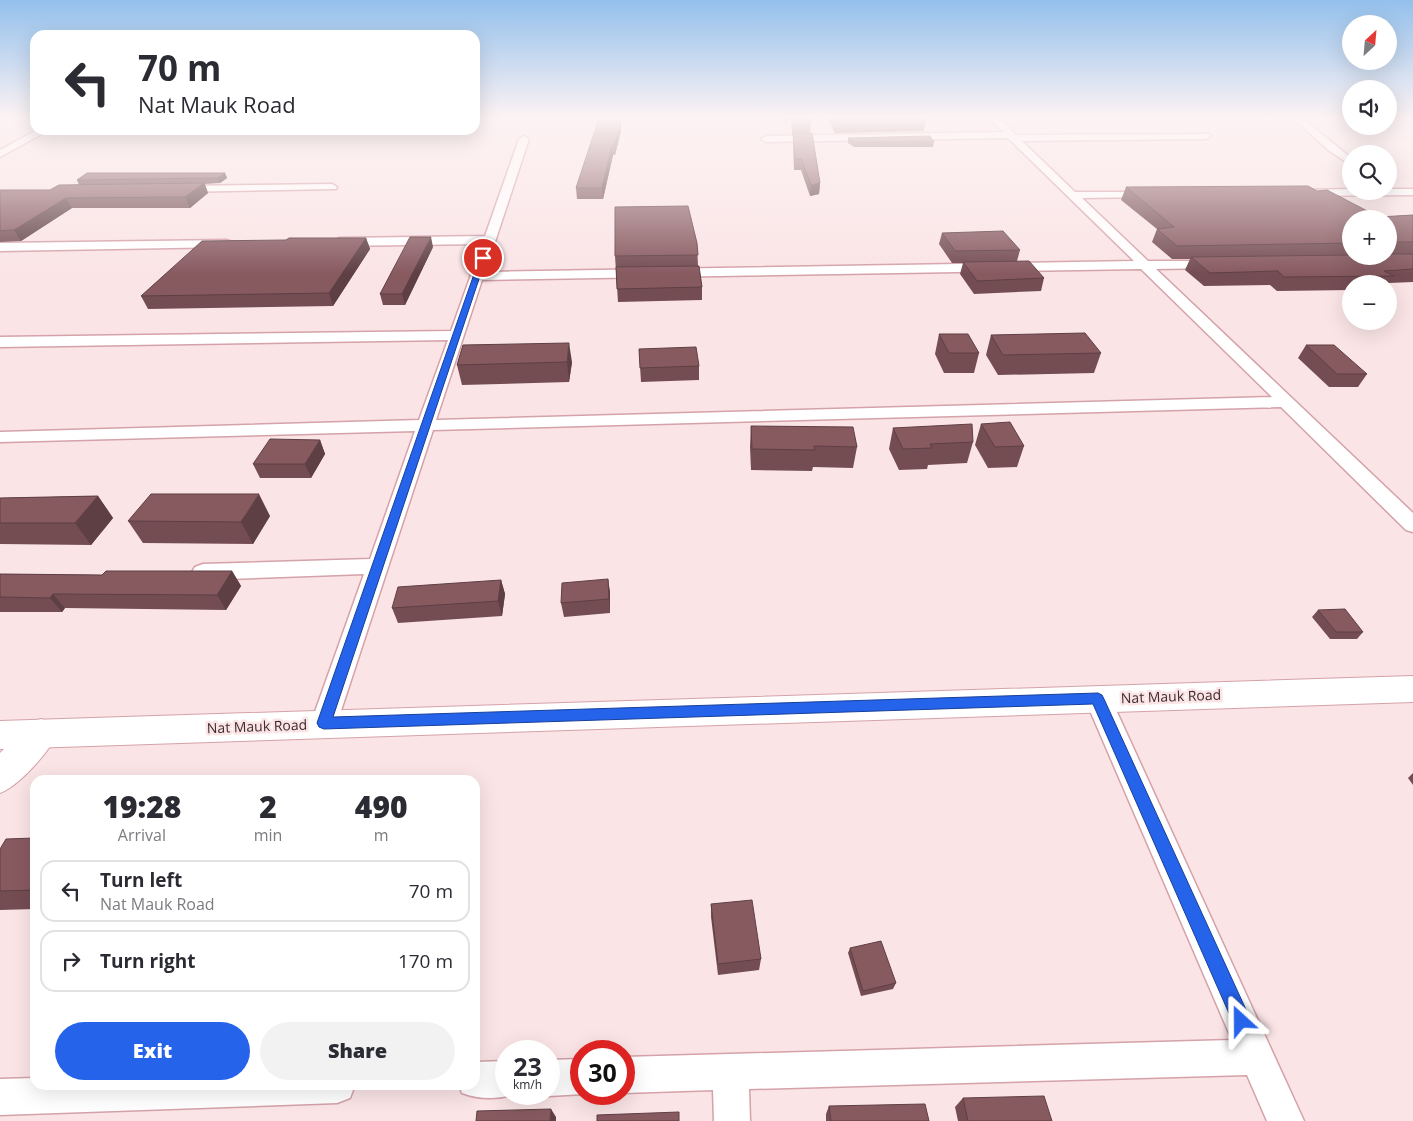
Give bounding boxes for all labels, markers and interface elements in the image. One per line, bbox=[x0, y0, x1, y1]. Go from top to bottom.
north arrow bbox=[1342, 15, 1398, 70]
map controls bbox=[1342, 15, 1397, 330]
text: 70 m bbox=[138, 44, 221, 91]
icon: left bbox=[55, 50, 120, 115]
button: sound bbox=[1342, 80, 1397, 135]
text: Nat Mauk Road bbox=[138, 89, 296, 119]
button: search bbox=[1342, 145, 1397, 200]
button: + bbox=[1342, 210, 1397, 265]
pin bbox=[462, 237, 504, 279]
icon: arrive bbox=[469, 244, 497, 272]
button: − bbox=[1342, 275, 1397, 330]
street label: Nat Mauk Road bbox=[1121, 685, 1221, 707]
street label: Nat Mauk Road bbox=[207, 715, 307, 737]
text: 19:28 bbox=[102, 786, 181, 827]
text: 2 bbox=[259, 786, 277, 827]
text: 490 bbox=[355, 786, 408, 827]
text: Arrival bbox=[118, 824, 166, 846]
text: min bbox=[254, 824, 282, 846]
text: m bbox=[374, 824, 389, 846]
text: Turn left bbox=[100, 867, 182, 893]
icon: left bbox=[57, 877, 85, 905]
text: 70 m bbox=[409, 878, 453, 904]
text: Nat Mauk Road bbox=[100, 893, 215, 915]
icon: right bbox=[57, 947, 85, 975]
text: Turn right bbox=[100, 948, 195, 974]
text: 170 m bbox=[398, 948, 453, 974]
position arrow bbox=[1214, 994, 1266, 1046]
button: Exit bbox=[55, 1022, 250, 1080]
button: Share bbox=[260, 1022, 455, 1080]
speed limit sign: 30 bbox=[570, 1040, 635, 1105]
text: 23 bbox=[513, 1049, 542, 1083]
text: km/h bbox=[513, 1076, 542, 1093]

